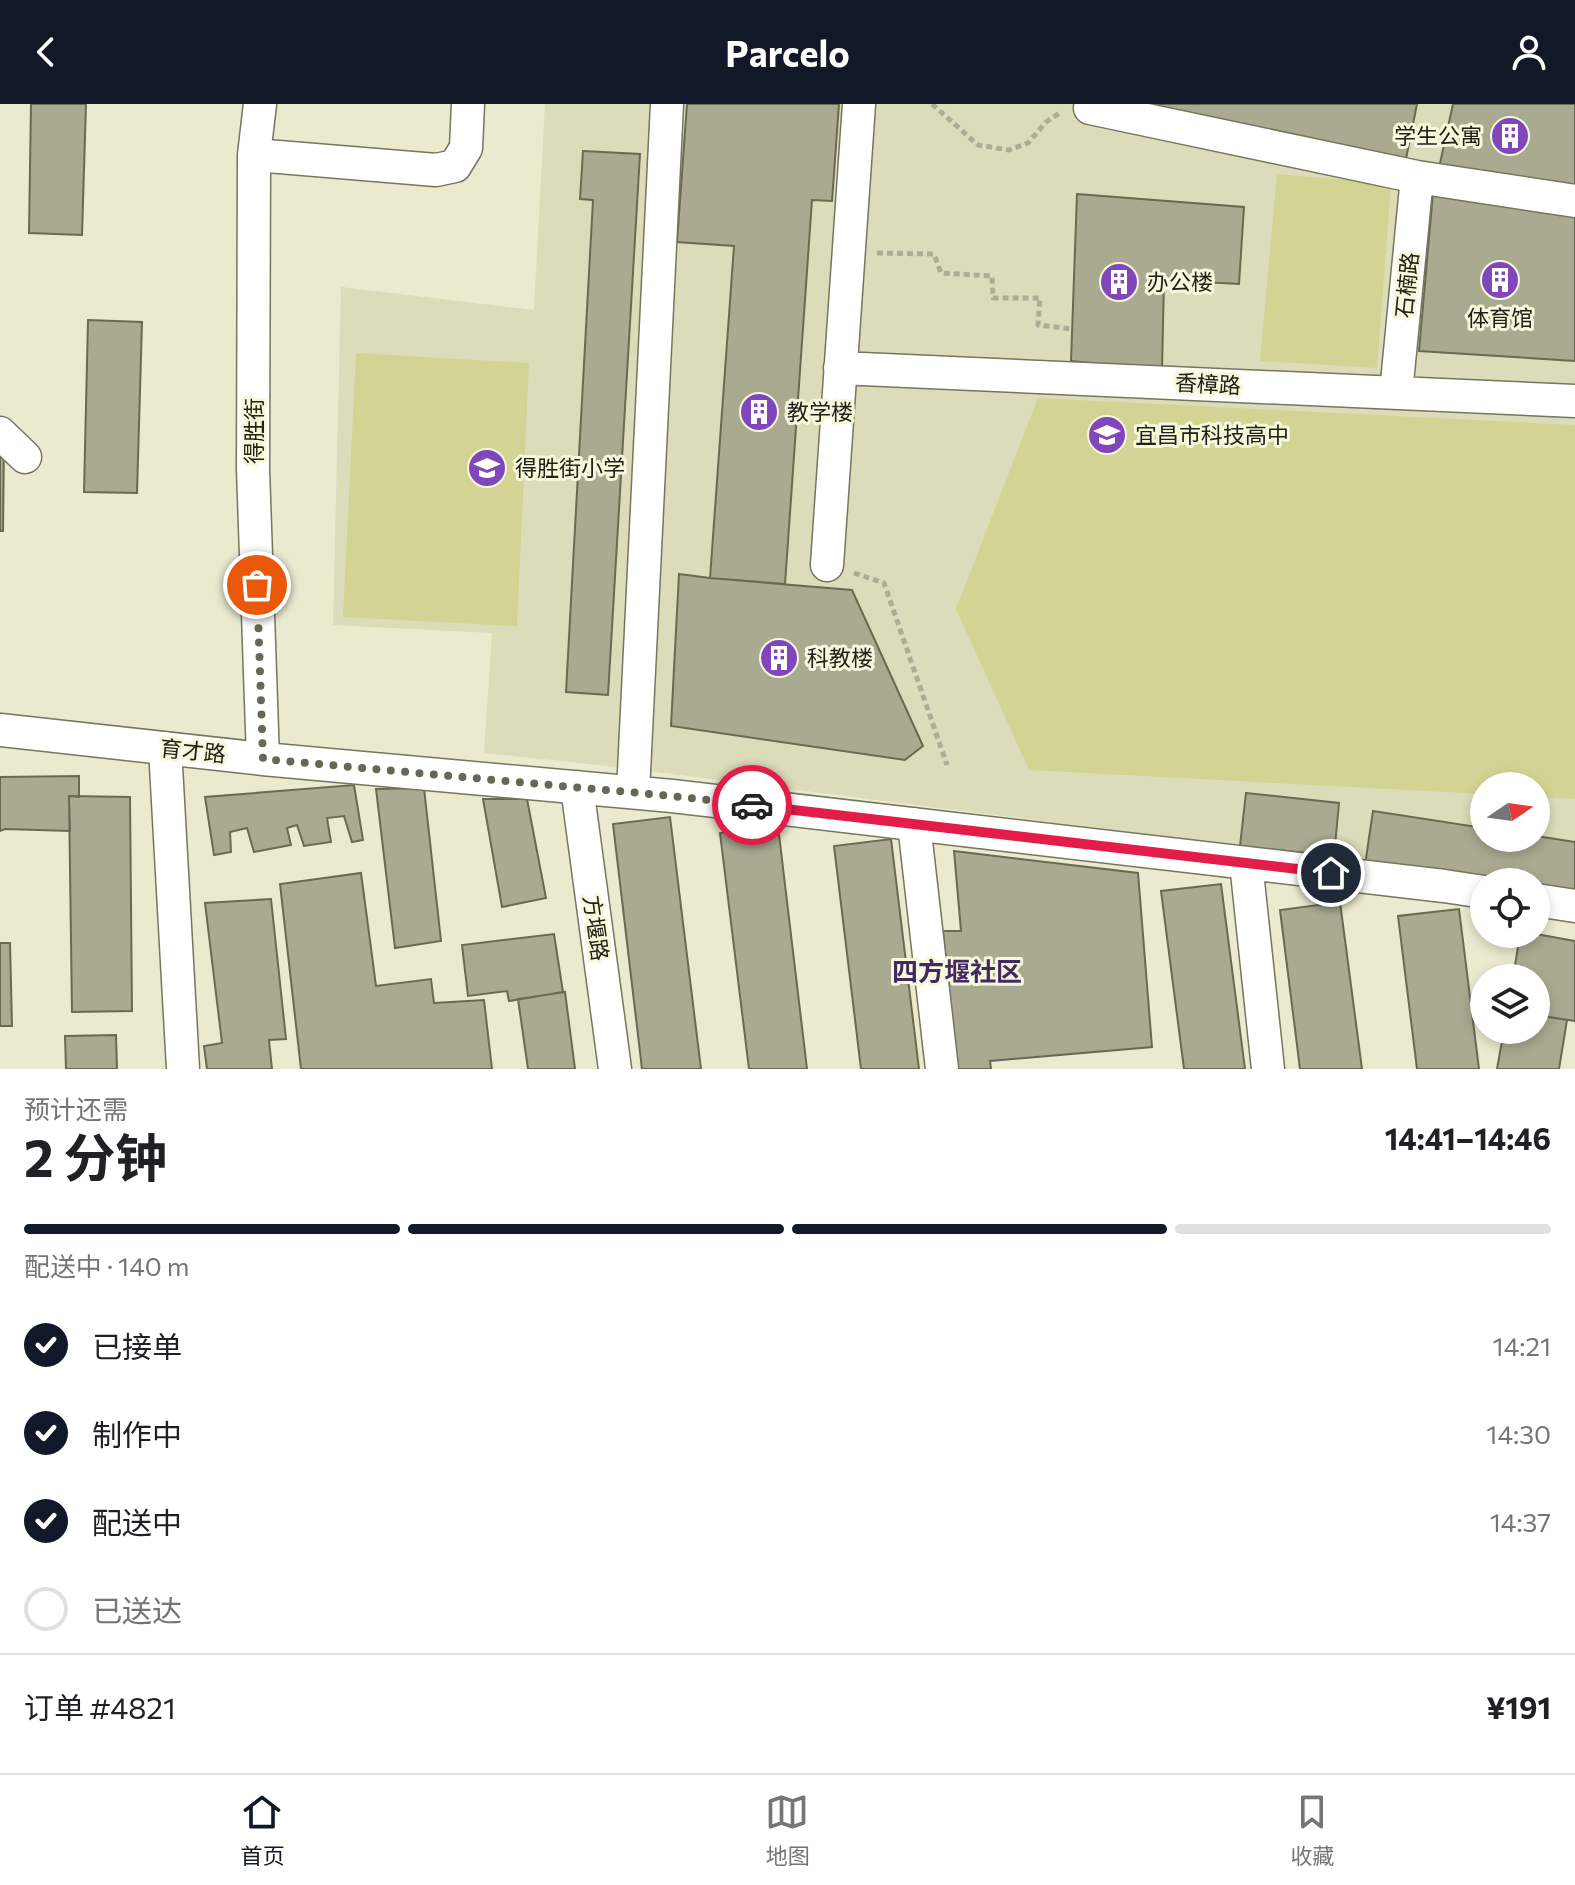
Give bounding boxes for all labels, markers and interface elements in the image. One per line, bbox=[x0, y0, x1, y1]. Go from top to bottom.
icon: back bbox=[24, 30, 68, 74]
text: Parcelo bbox=[725, 30, 850, 74]
icon: person bbox=[1507, 30, 1551, 74]
building icon: 学生公寓 bbox=[1489, 115, 1531, 157]
place label: 学生公寓 bbox=[1394, 122, 1482, 149]
street label: 石楠路 bbox=[1390, 251, 1423, 319]
building icon: 体育馆 bbox=[1479, 259, 1521, 301]
building icon: 办公楼 bbox=[1098, 261, 1140, 303]
place label: 办公楼 bbox=[1147, 268, 1213, 295]
place label: 体育馆 bbox=[1467, 304, 1533, 331]
street label: 香樟路 bbox=[1174, 368, 1242, 399]
building icon: 教学楼 bbox=[738, 391, 780, 433]
street label: 得胜街 bbox=[240, 398, 267, 464]
place label: 教学楼 bbox=[787, 398, 853, 425]
school or university icon: 宜昌市科技高中 bbox=[1086, 414, 1128, 456]
place label: 宜昌市科技高中 bbox=[1135, 421, 1289, 448]
school or university icon: 得胜街小学 bbox=[466, 447, 508, 489]
place label: 得胜街小学 bbox=[515, 454, 625, 481]
pin bbox=[223, 551, 291, 619]
icon: bag bbox=[235, 563, 279, 607]
building icon: 科教楼 bbox=[758, 637, 800, 679]
place label: 科教楼 bbox=[807, 644, 873, 671]
street label: 育才路 bbox=[159, 734, 227, 767]
courier bbox=[712, 765, 792, 845]
north arrow bbox=[1470, 772, 1550, 852]
map controls bbox=[1470, 772, 1550, 1044]
icon: car bbox=[730, 783, 774, 827]
pin bbox=[1297, 839, 1365, 907]
icon: home bbox=[1309, 851, 1353, 895]
button: locate bbox=[1470, 868, 1550, 948]
street label: 方堰路 bbox=[579, 893, 614, 962]
district label: 四方堰社区 bbox=[892, 955, 1022, 986]
button: layers bbox=[1470, 964, 1550, 1044]
text: 预计还需 bbox=[24, 1093, 128, 1124]
text: 14:41–14:46 bbox=[1385, 1119, 1551, 1156]
text: 2 分钟 bbox=[24, 1124, 168, 1188]
text: 配送中 · 140 m bbox=[24, 1250, 189, 1281]
icon: check bbox=[24, 1323, 68, 1367]
text: 已接单 bbox=[92, 1327, 182, 1364]
text: 14:21 bbox=[1493, 1330, 1551, 1361]
icon: check bbox=[24, 1411, 68, 1455]
text: 制作中 bbox=[92, 1415, 182, 1452]
text: 14:30 bbox=[1486, 1418, 1551, 1449]
icon: check bbox=[24, 1499, 68, 1543]
text: 配送中 bbox=[92, 1503, 182, 1540]
text: 14:37 bbox=[1490, 1506, 1551, 1537]
text: 已送达 bbox=[92, 1591, 182, 1628]
text: 订单 #4821 bbox=[24, 1688, 176, 1725]
text: ¥191 bbox=[1486, 1688, 1551, 1725]
tab: 首页 bbox=[240, 1790, 285, 1870]
tab: 地图 bbox=[765, 1790, 810, 1870]
tab: 收藏 bbox=[1290, 1790, 1335, 1870]

